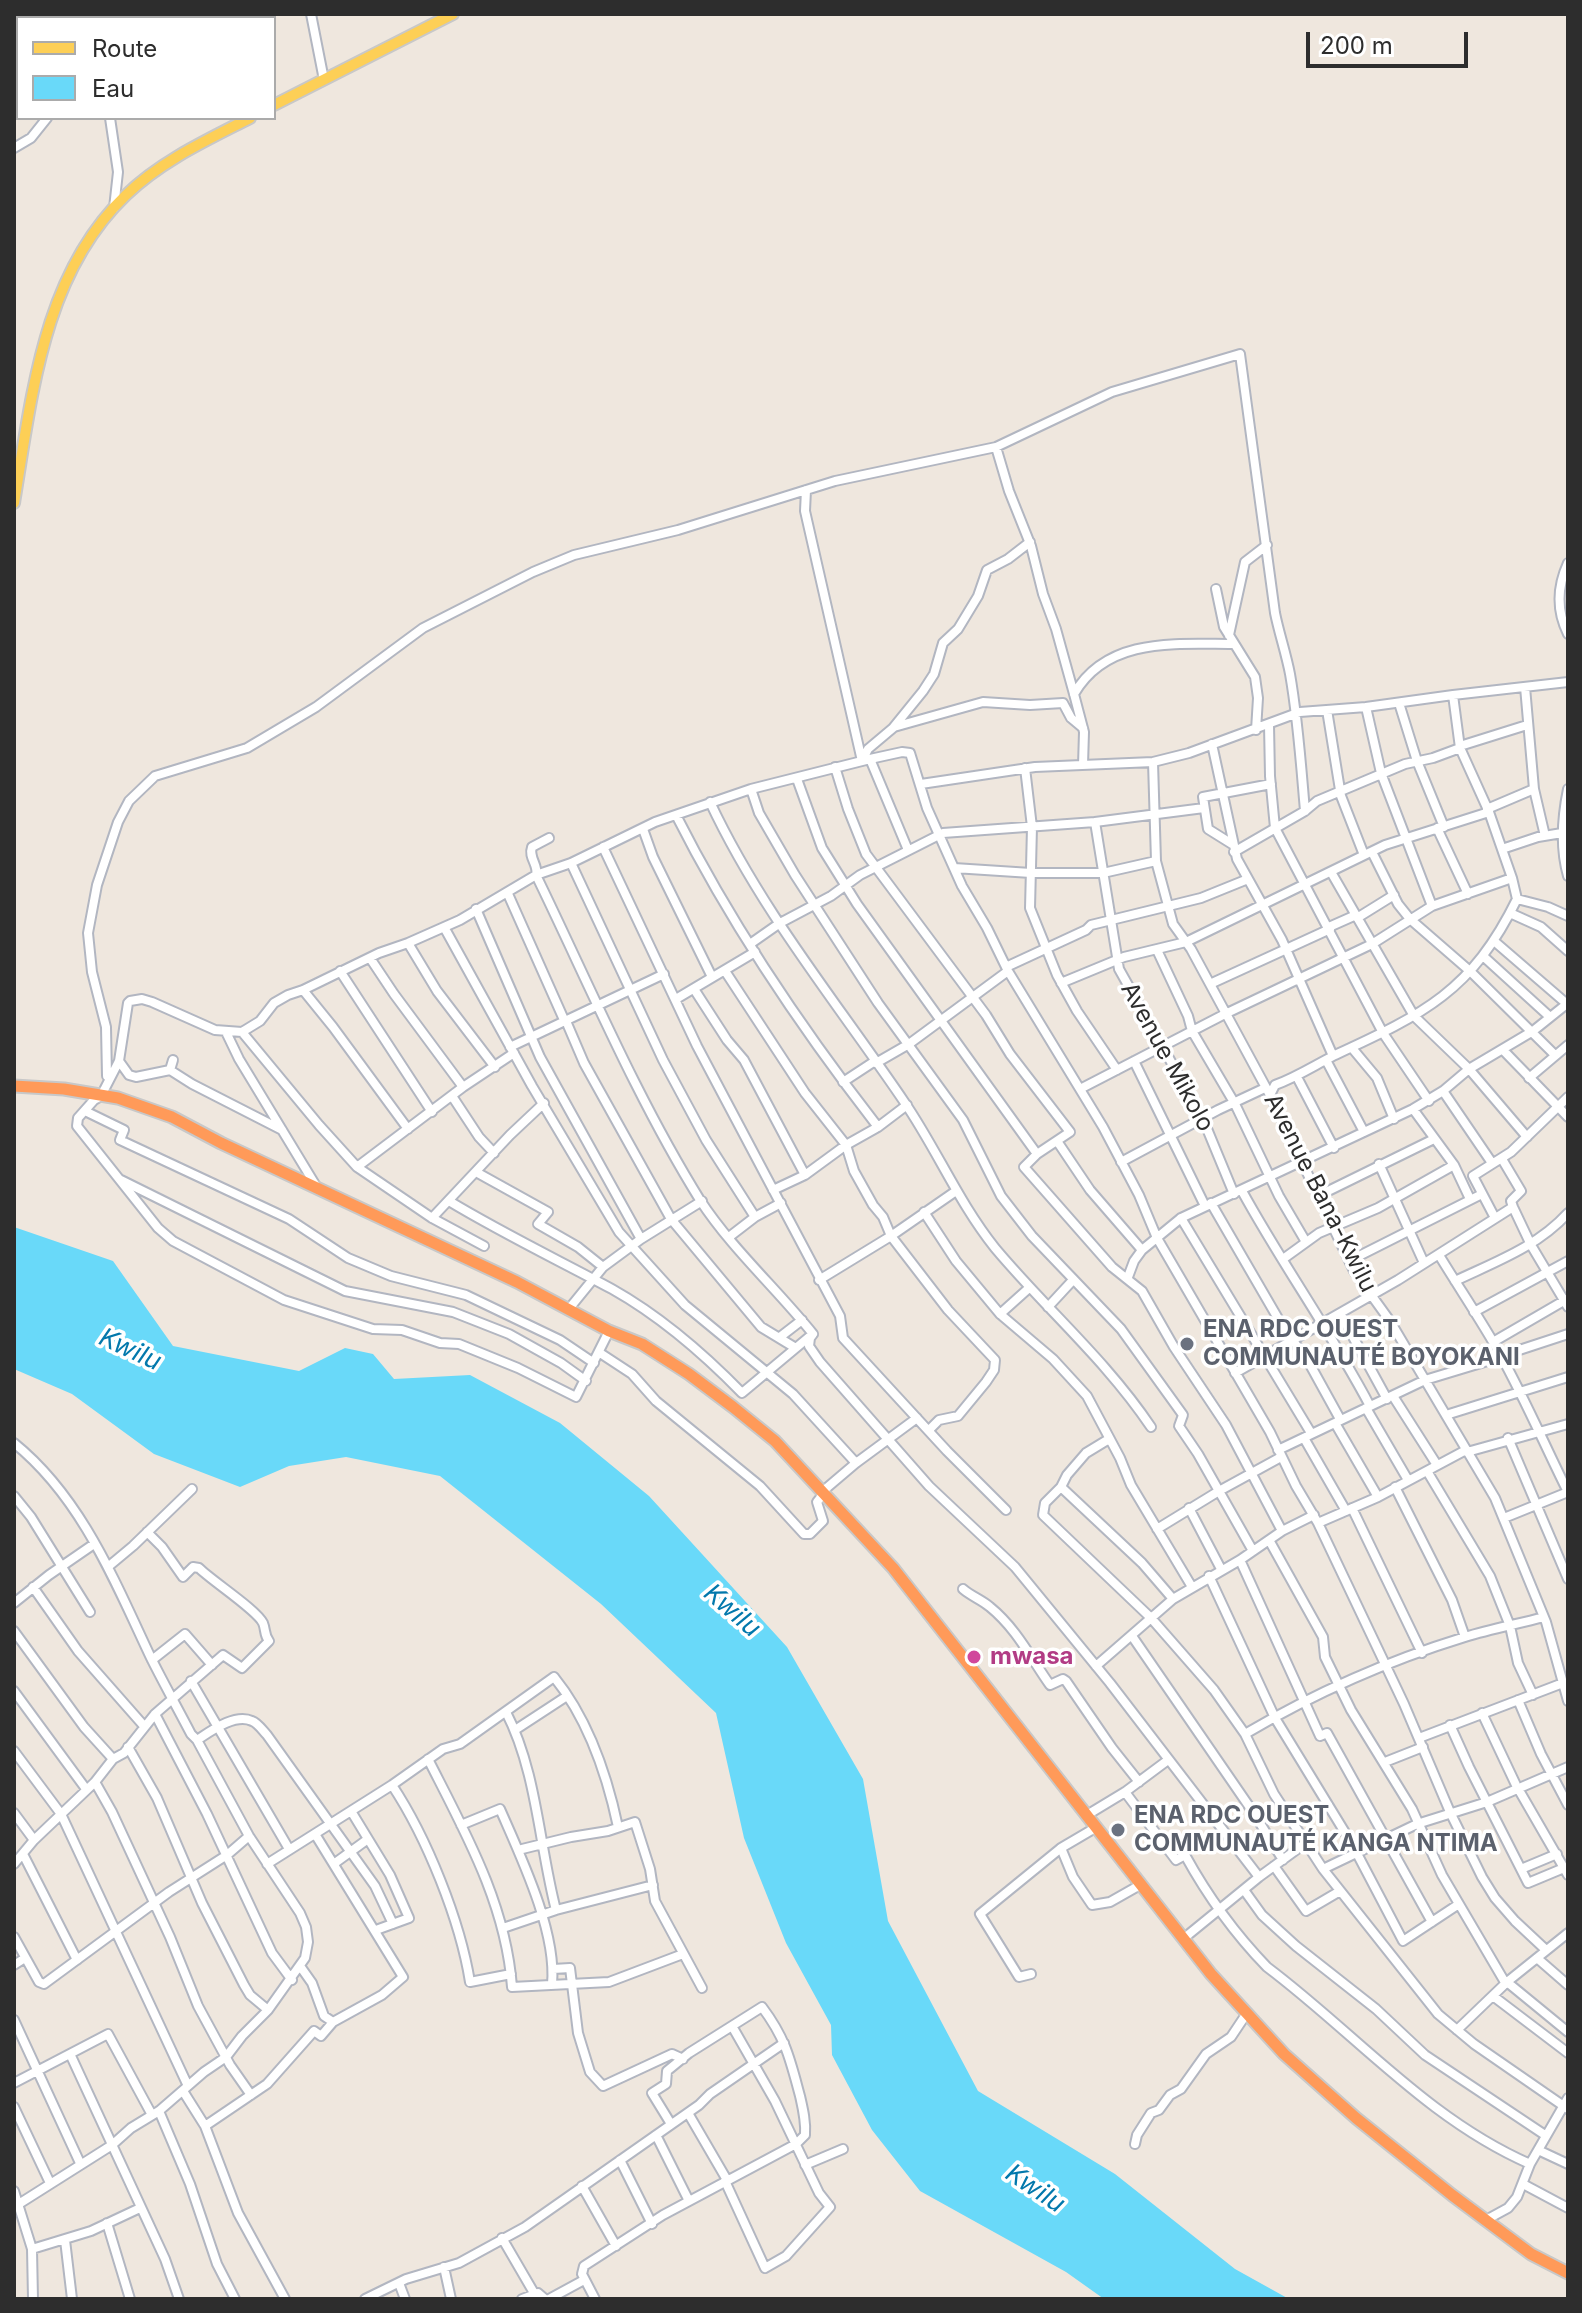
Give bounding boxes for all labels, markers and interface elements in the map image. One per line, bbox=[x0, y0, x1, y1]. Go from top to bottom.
legend bbox=[16, 16, 276, 120]
scale bar bbox=[1310, 16, 1472, 66]
text: 200 m bbox=[1320, 31, 1393, 60]
text: Route bbox=[92, 34, 157, 63]
text: Eau bbox=[92, 74, 134, 103]
street label: Avenue Mikolo bbox=[1114, 978, 1220, 1136]
street label: Avenue Bana-Kwilu bbox=[1257, 1089, 1383, 1297]
place label: ENA RDC OUEST COMMUNAUTÉ BOYOKANI bbox=[1203, 1316, 1520, 1372]
water label: Kwilu bbox=[94, 1322, 166, 1378]
marker: ENA RDC OUEST COMMUNAUTÉ BOYOKANI bbox=[1178, 1335, 1196, 1353]
water label: Kwilu bbox=[697, 1578, 767, 1644]
place label: mwasa bbox=[990, 1643, 1074, 1671]
marker: mwasa bbox=[965, 1648, 983, 1666]
place label: ENA RDC OUEST COMMUNAUTÉ KANGA NTIMA bbox=[1134, 1802, 1498, 1858]
marker: ENA RDC OUEST COMMUNAUTÉ KANGA NTIMA bbox=[1109, 1821, 1127, 1839]
water label: Kwilu bbox=[999, 2158, 1071, 2220]

